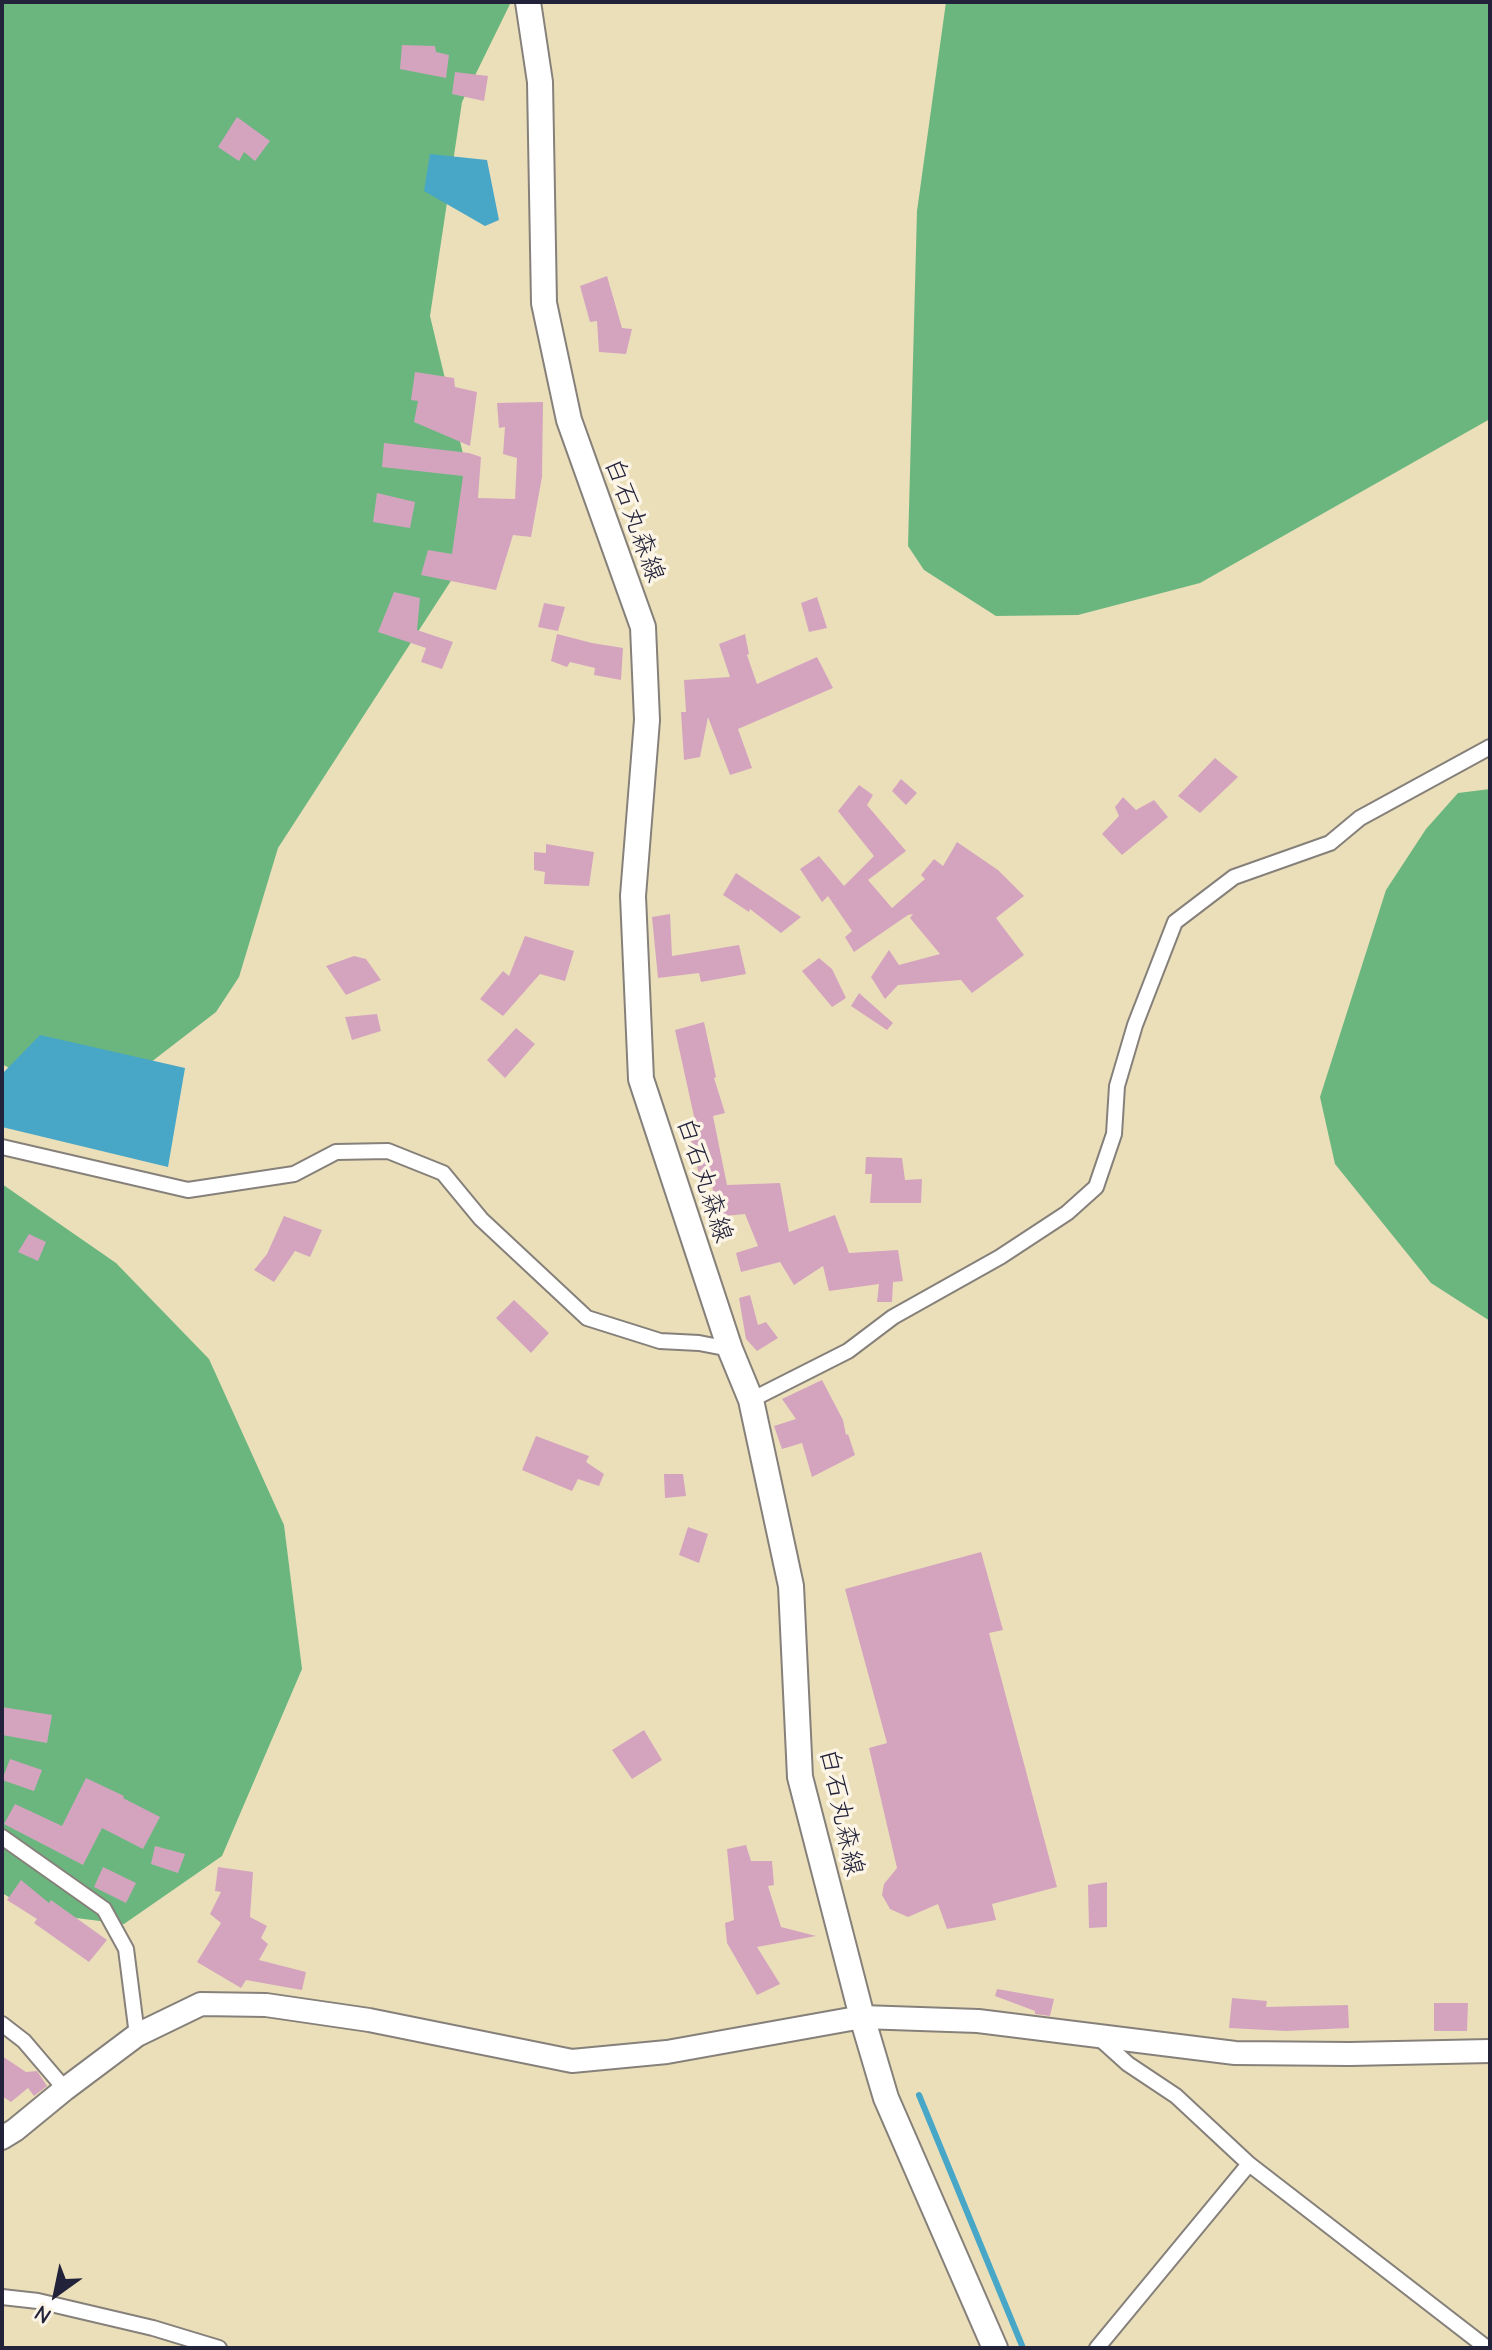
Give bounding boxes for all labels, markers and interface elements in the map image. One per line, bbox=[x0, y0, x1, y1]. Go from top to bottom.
street label: 白石丸森線 bbox=[597, 454, 671, 586]
street label: 白石丸森線 bbox=[669, 1113, 739, 1247]
street label: 白石丸森線 bbox=[812, 1745, 870, 1879]
north arrow bbox=[16, 2254, 96, 2334]
text: N bbox=[30, 2299, 56, 2329]

